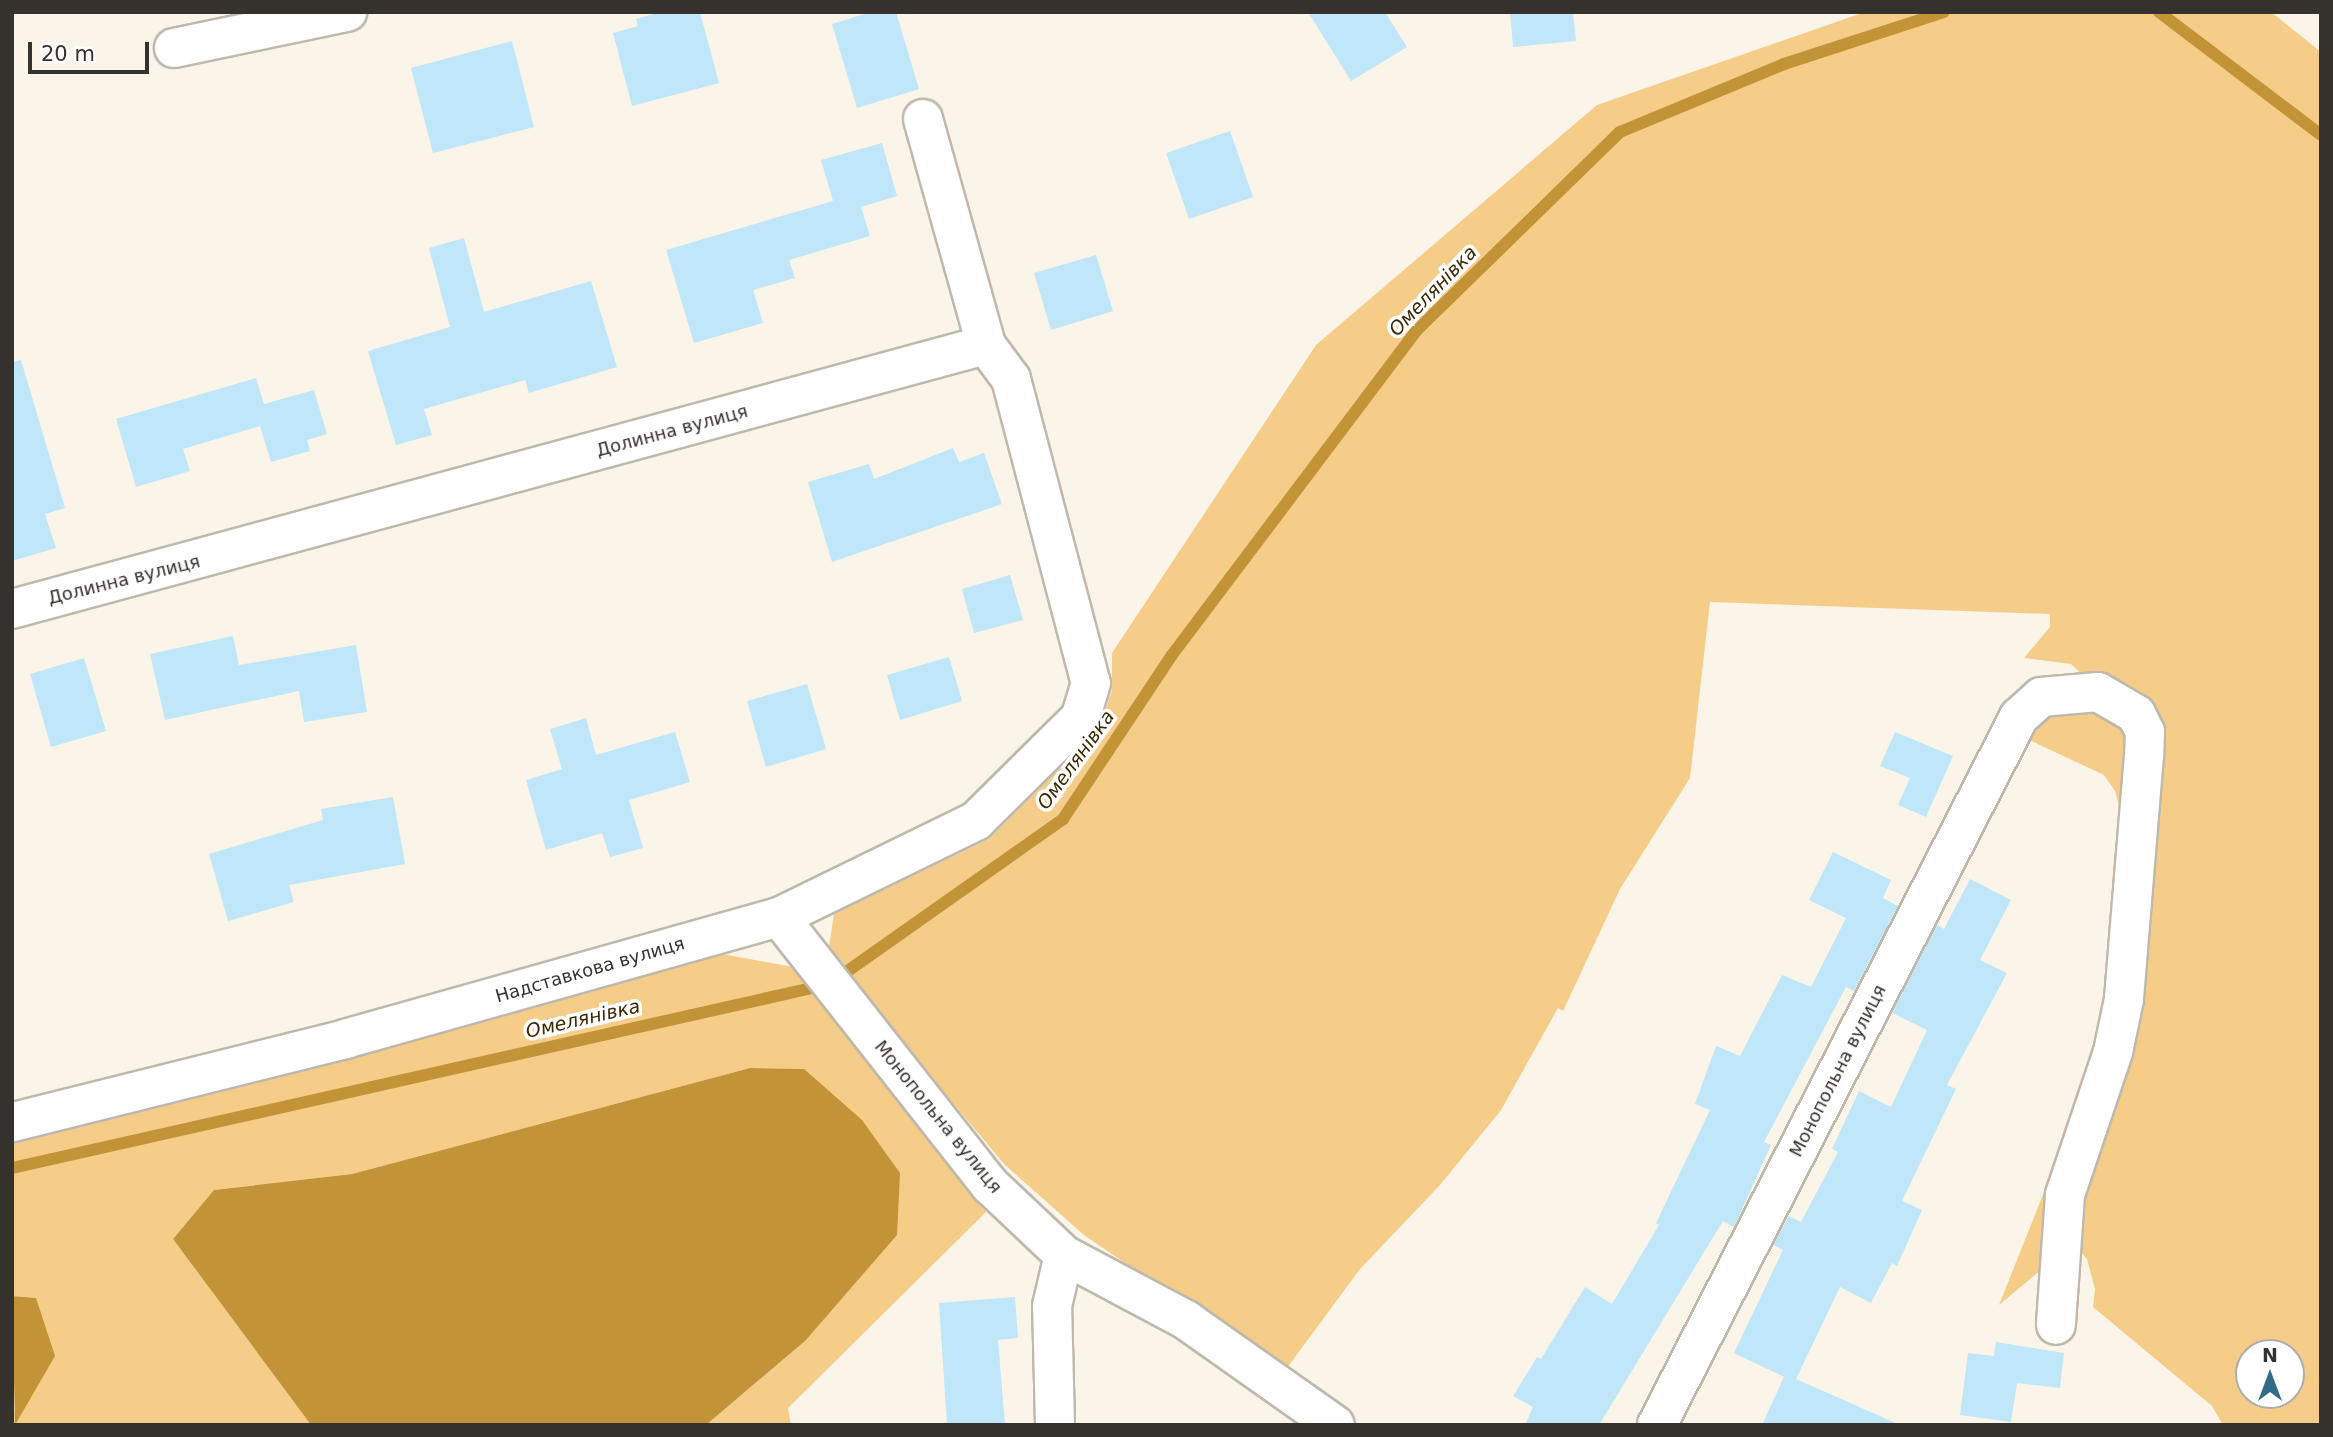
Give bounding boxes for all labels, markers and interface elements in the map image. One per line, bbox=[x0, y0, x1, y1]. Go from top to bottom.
scale bar bbox=[32, 28, 152, 72]
text: 20 m bbox=[41, 42, 95, 66]
water label: Омелянівка bbox=[1384, 241, 1482, 341]
street label: Долинна вулиця bbox=[594, 400, 750, 462]
street label: Долинна вулиця bbox=[46, 551, 202, 609]
water label: Омелянівка bbox=[1033, 706, 1119, 814]
street label: Надставкова вулиця bbox=[493, 933, 687, 1007]
street label: Монопольна вулиця bbox=[1785, 981, 1891, 1161]
water label: Омелянівка bbox=[524, 995, 642, 1043]
street label: Монопольна вулиця bbox=[870, 1036, 1006, 1198]
north arrow bbox=[2235, 1339, 2305, 1409]
text: N bbox=[2262, 1344, 2278, 1366]

